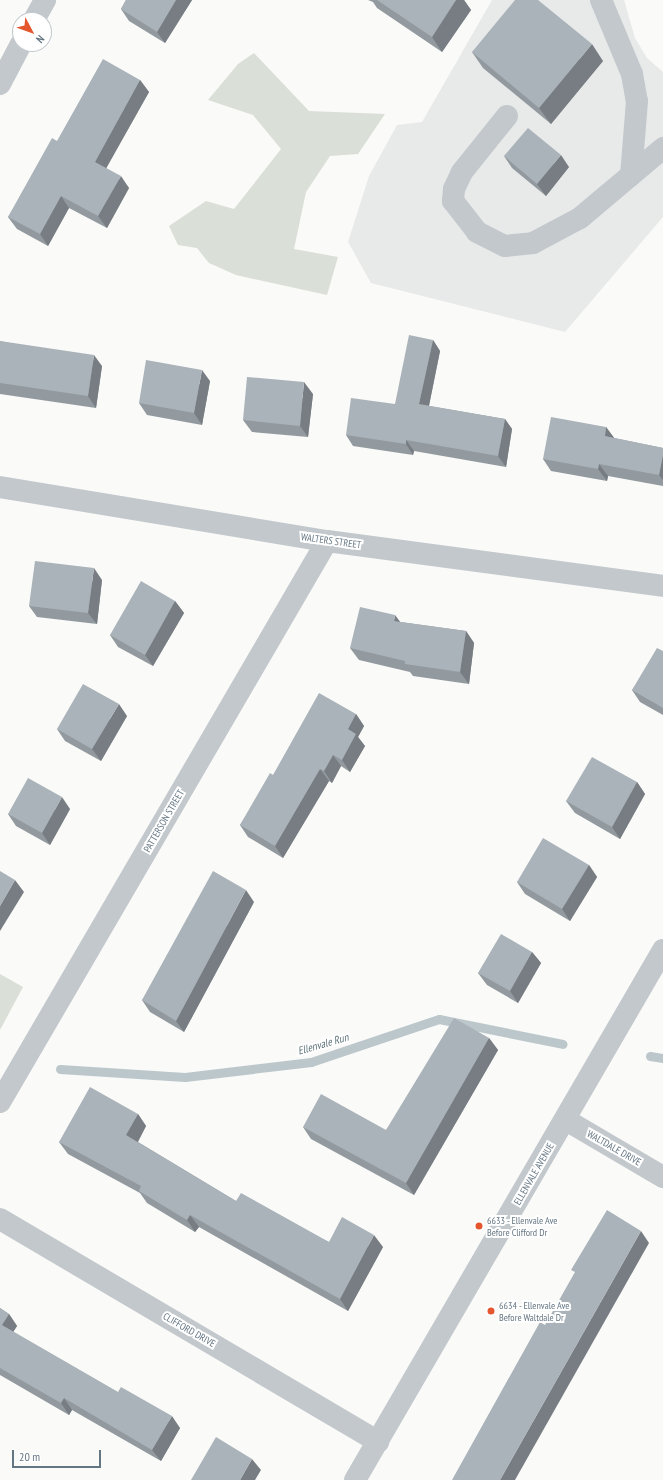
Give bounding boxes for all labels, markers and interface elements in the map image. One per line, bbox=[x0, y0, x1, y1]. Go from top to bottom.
north arrow bbox=[12, 12, 52, 52]
text: N bbox=[33, 32, 48, 46]
street label: WALTERS STREET bbox=[300, 531, 362, 551]
street label: PATTERSON STREET bbox=[141, 788, 187, 854]
water label: Ellenvale Run bbox=[296, 1030, 350, 1058]
street label: WALTDALE DRIVE bbox=[585, 1128, 643, 1168]
street label: ELLENVALE AVENUE bbox=[511, 1141, 557, 1207]
place label: 6633 - Ellenvale Ave Before Clifford Dr bbox=[487, 1214, 559, 1238]
marker: 6633 - Ellenvale Ave Before Clifford Dr bbox=[474, 1221, 484, 1231]
place label: 6634 - Ellenvale Ave Before Waltdale Dr bbox=[499, 1299, 571, 1322]
marker: 6634 - Ellenvale Ave Before Waltdale Dr bbox=[486, 1306, 496, 1316]
street label: CLIFFORD DRIVE bbox=[161, 1310, 217, 1350]
scale bar bbox=[14, 1442, 103, 1468]
text: 20 m bbox=[19, 1449, 40, 1464]

